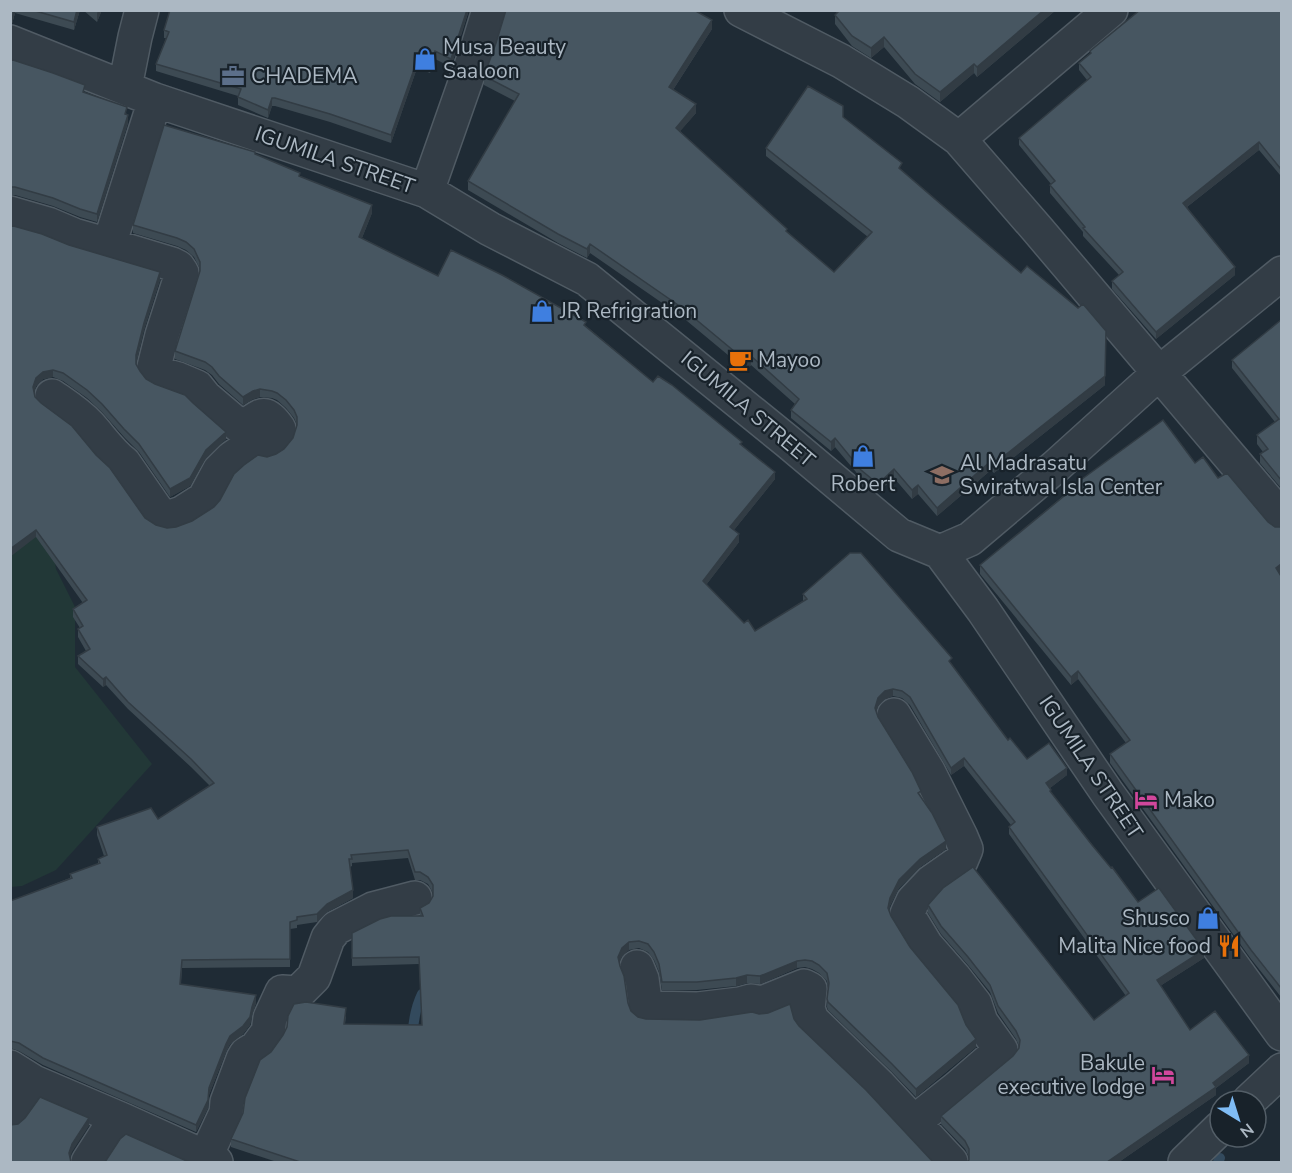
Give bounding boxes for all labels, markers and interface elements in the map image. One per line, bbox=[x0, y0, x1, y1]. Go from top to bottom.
place label: Musa Beauty Saaloon bbox=[443, 33, 566, 85]
shop icon: Musa Beauty Saaloon bbox=[412, 46, 438, 72]
place label: CHADEMA bbox=[251, 62, 358, 90]
office icon: CHADEMA bbox=[220, 63, 246, 89]
street label: IGUMILA STREET bbox=[251, 120, 419, 201]
place label: JR Refrigration bbox=[559, 297, 697, 325]
shop icon: JR Refrigration bbox=[529, 298, 555, 324]
street label: IGUMILA STREET bbox=[675, 345, 821, 474]
place label: Mayoo bbox=[758, 346, 821, 374]
cafe icon: Mayoo bbox=[727, 347, 753, 373]
shop icon: Robert bbox=[850, 443, 876, 469]
place label: Al Madrasatu Swiratwal Isla Center bbox=[960, 449, 1163, 501]
school or university icon: Al Madrasatu Swiratwal Isla Center bbox=[929, 462, 955, 488]
place label: Robert bbox=[831, 470, 896, 498]
street label: IGUMILA STREET bbox=[1033, 690, 1150, 844]
place label: Mako bbox=[1164, 786, 1215, 814]
hotel icon: Mako bbox=[1133, 787, 1159, 813]
place label: Shusco bbox=[1122, 904, 1190, 932]
shop icon: Shusco bbox=[1195, 905, 1221, 931]
place label: Malita Nice food bbox=[1058, 932, 1211, 960]
restaurant icon: Malita Nice food bbox=[1216, 933, 1242, 959]
place label: Bakule executive lodge bbox=[997, 1049, 1145, 1101]
hotel icon: Bakule executive lodge bbox=[1150, 1062, 1176, 1088]
north arrow bbox=[1208, 1089, 1268, 1149]
text: N bbox=[1235, 1118, 1258, 1142]

